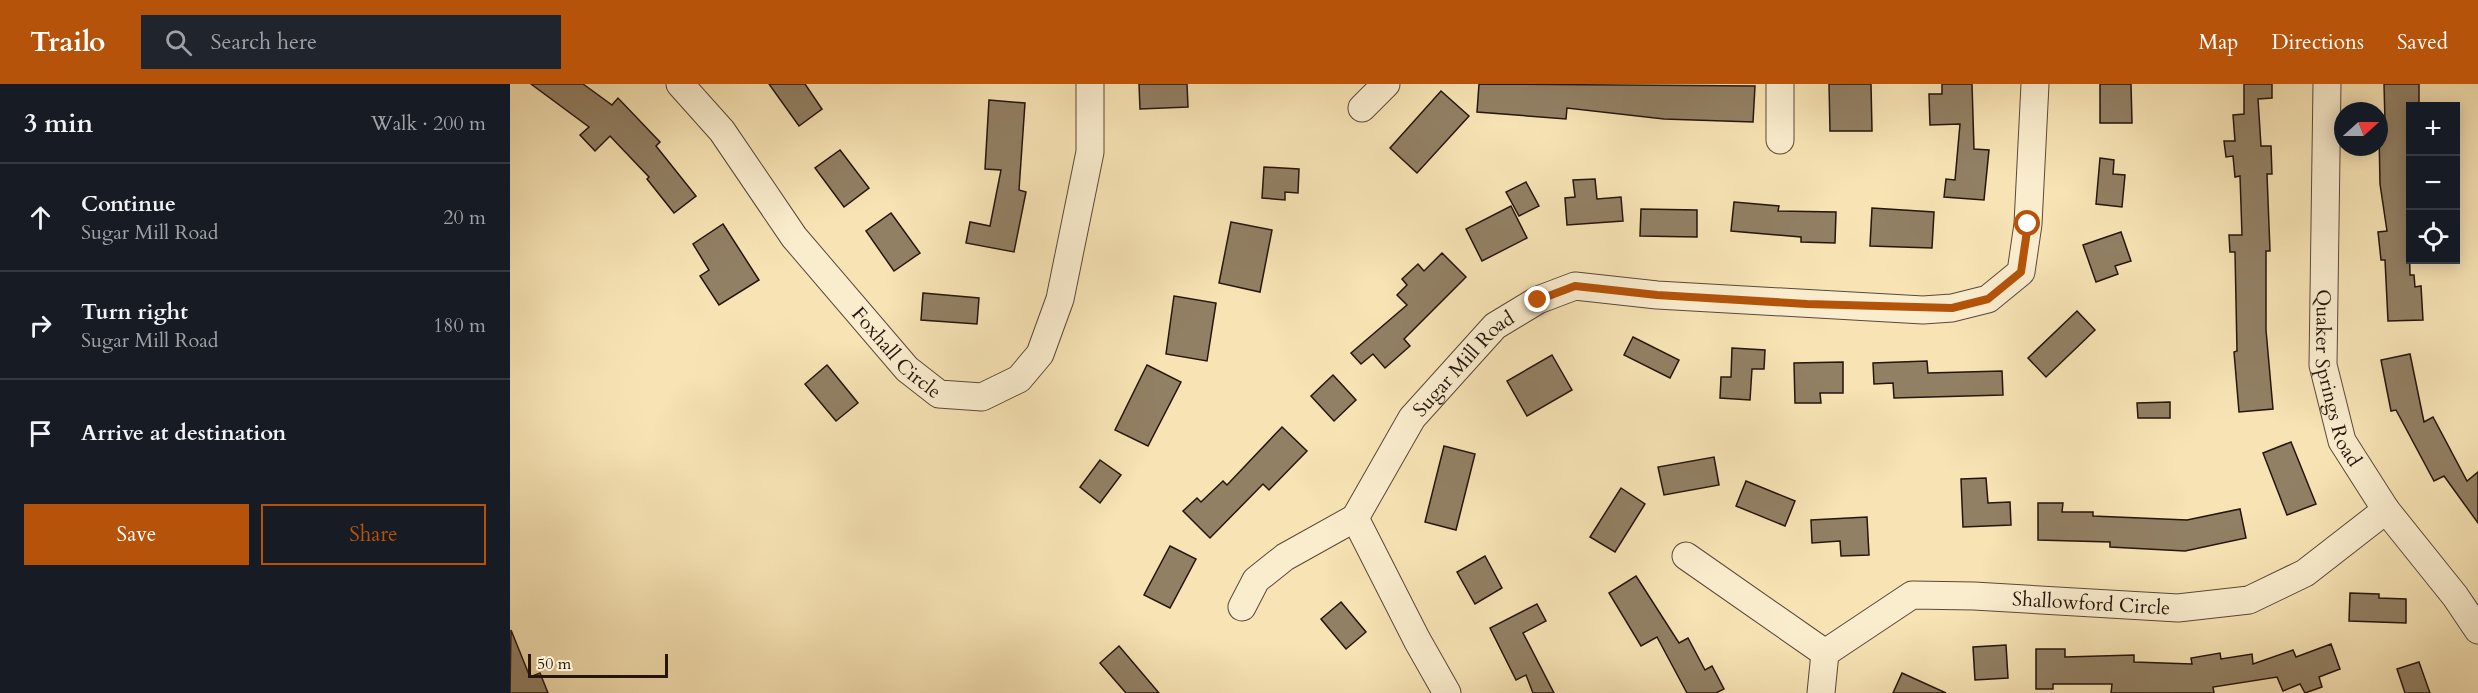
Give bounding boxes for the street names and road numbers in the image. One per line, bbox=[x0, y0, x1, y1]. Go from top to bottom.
street label: Quaker Springs Road bbox=[2309, 289, 2368, 472]
street label: Foxhall Circle bbox=[846, 301, 947, 405]
street label: Sugar Mill Road bbox=[1406, 304, 1519, 422]
street label: Shallowford Circle bbox=[2011, 585, 2171, 621]

